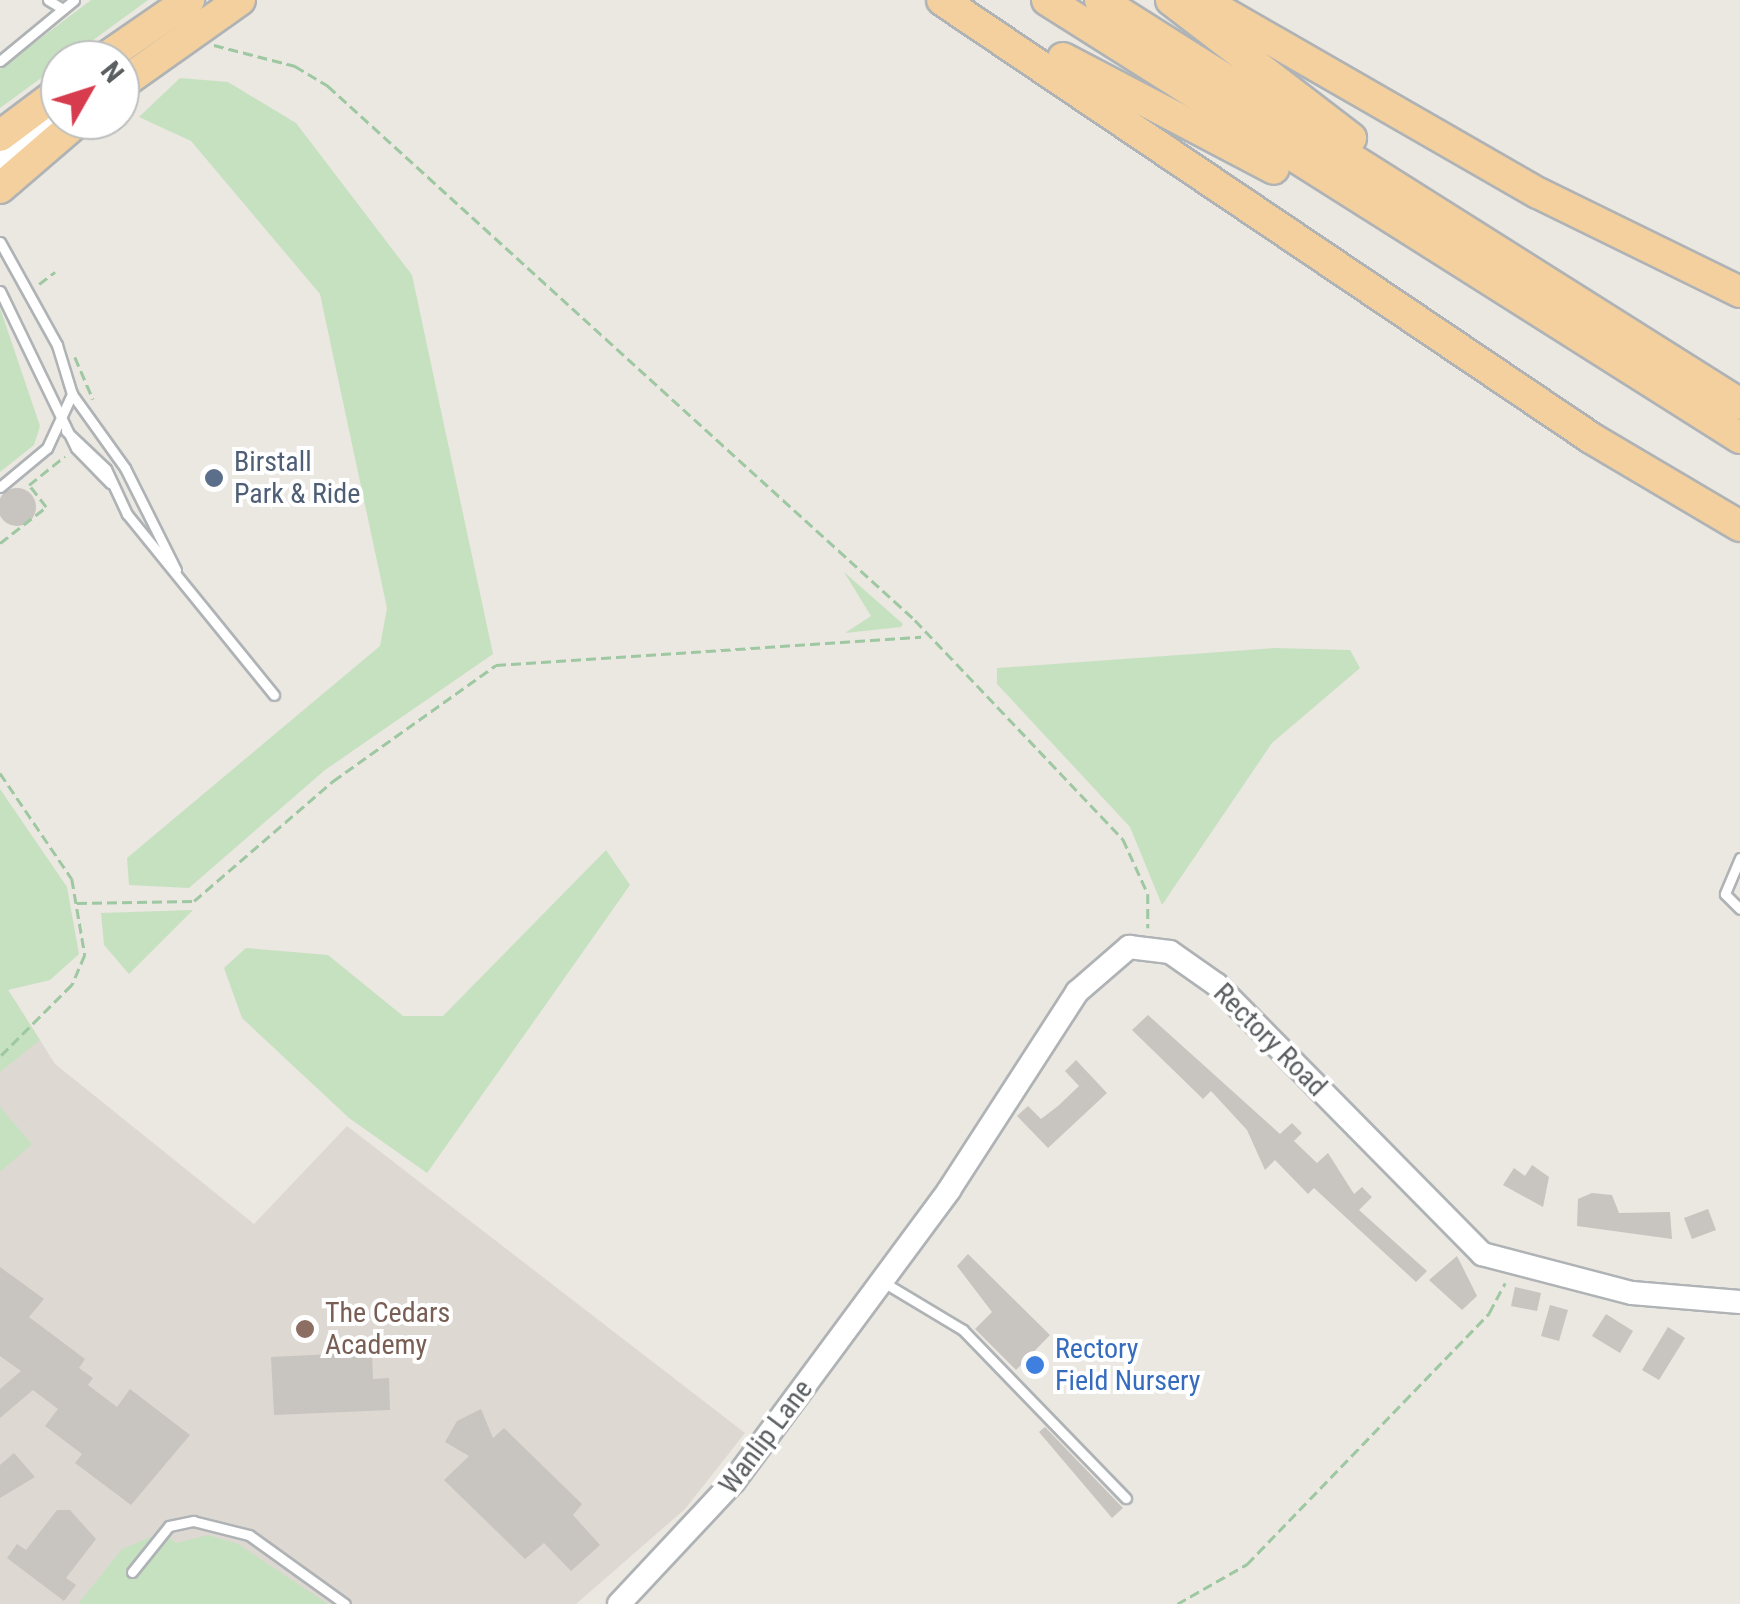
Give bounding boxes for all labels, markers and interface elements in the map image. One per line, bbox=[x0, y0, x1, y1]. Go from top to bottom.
north arrow bbox=[40, 40, 140, 140]
text: N bbox=[94, 55, 130, 89]
place label: Birstall Park & Ride bbox=[234, 445, 360, 511]
marker: Birstall Park & Ride bbox=[203, 467, 225, 489]
street label: Rectory Road bbox=[1206, 976, 1334, 1104]
place label: The Cedars Academy bbox=[325, 1296, 450, 1362]
marker: The Cedars Academy bbox=[294, 1318, 316, 1340]
place label: Rectory Field Nursery bbox=[1055, 1332, 1201, 1398]
marker: Rectory Field Nursery bbox=[1024, 1354, 1046, 1376]
street label: Wanlip Lane bbox=[712, 1373, 820, 1501]

